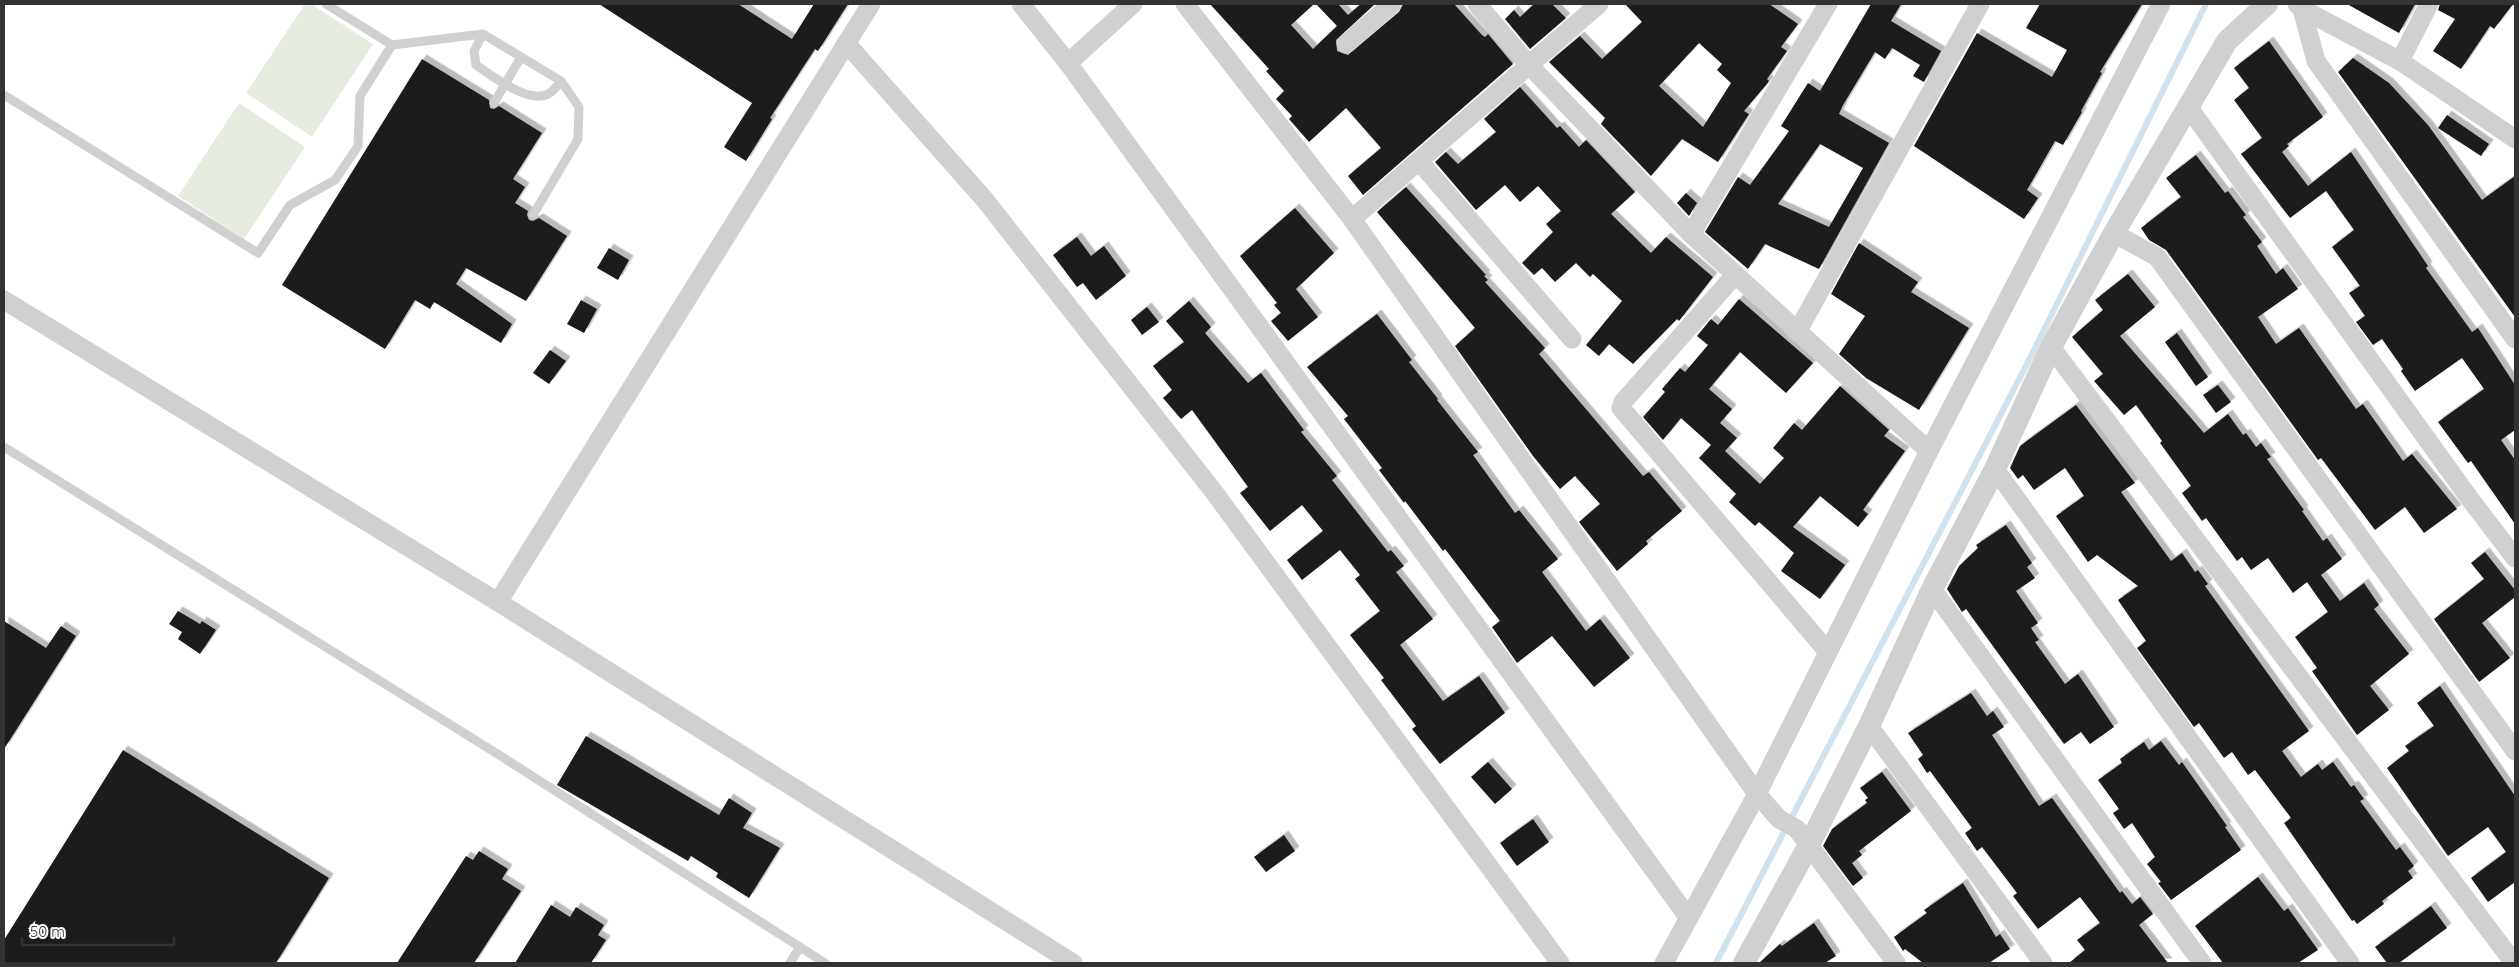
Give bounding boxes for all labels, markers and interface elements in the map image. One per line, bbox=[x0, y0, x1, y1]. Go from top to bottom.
scale bar bbox=[22, 914, 175, 946]
text: 50 m bbox=[30, 922, 65, 941]

